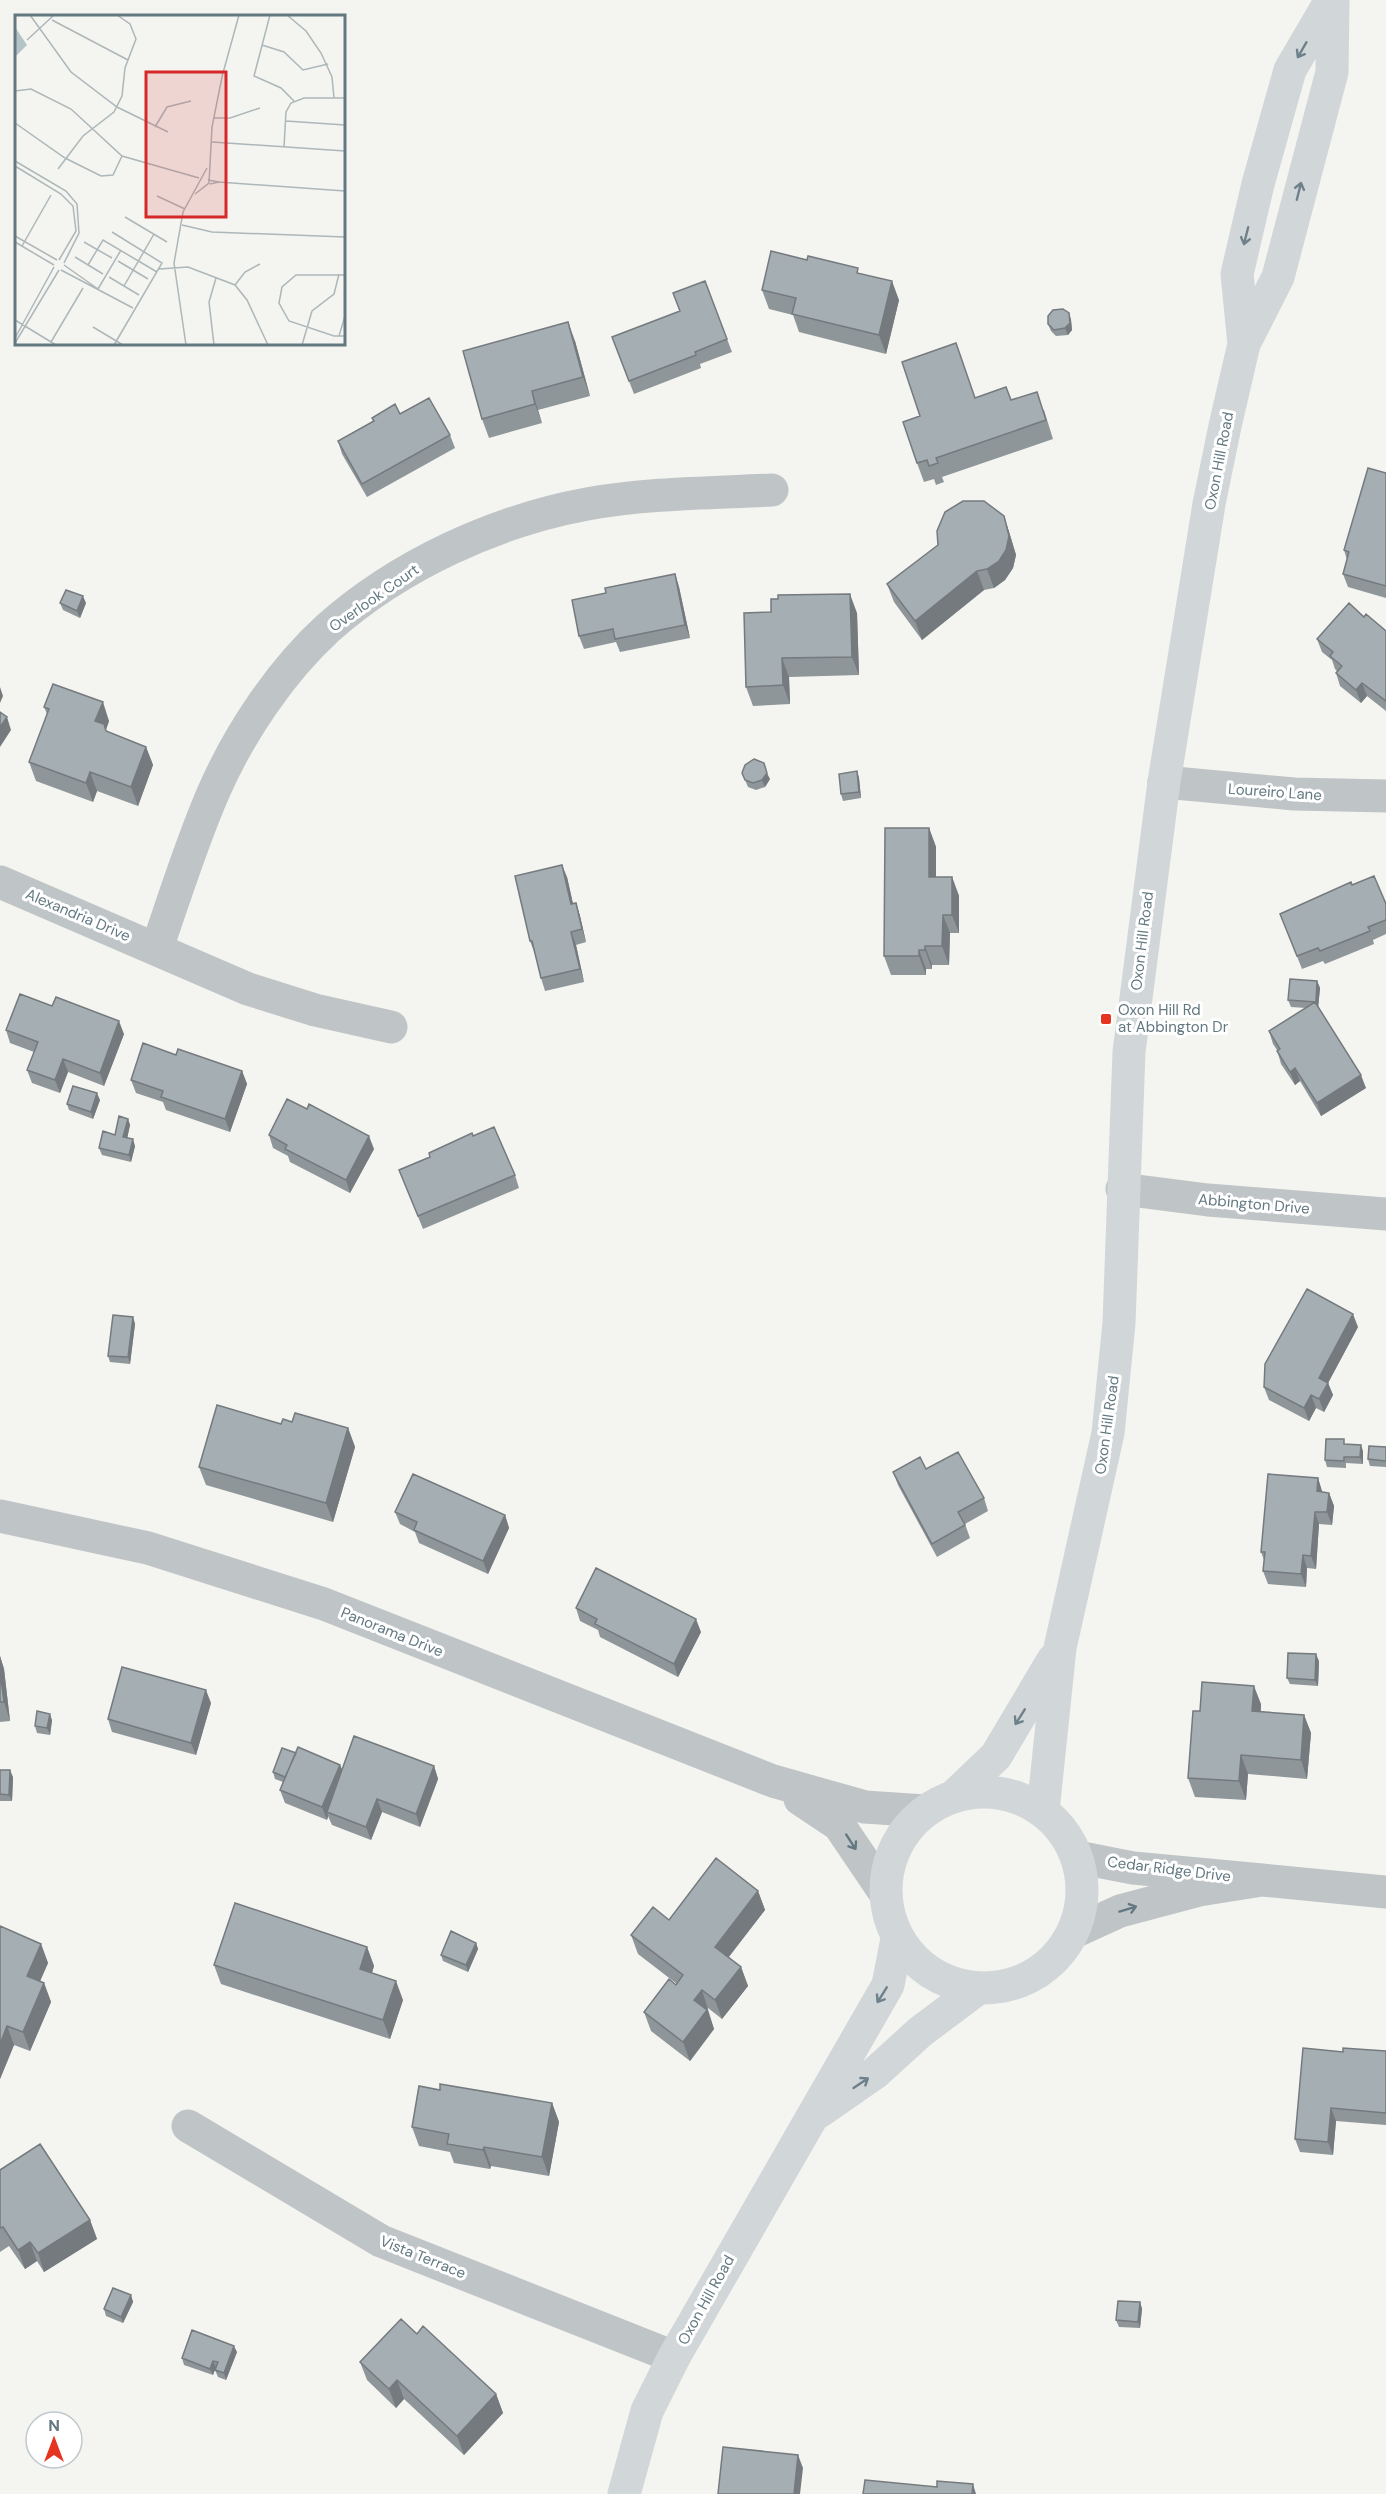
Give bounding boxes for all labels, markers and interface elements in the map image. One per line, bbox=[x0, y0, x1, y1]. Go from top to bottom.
inset map bbox=[15, 15, 345, 345]
one-way arrow bbox=[1295, 41, 1307, 58]
one-way arrow bbox=[1293, 181, 1305, 200]
one-way arrow bbox=[1239, 227, 1251, 246]
street label: Oxon Hill Road bbox=[1200, 410, 1238, 512]
street label: Overlook Court bbox=[325, 559, 423, 636]
street label: Loureiro Lane bbox=[1228, 779, 1322, 805]
street label: Alexandria Drive bbox=[23, 884, 133, 946]
street label: Oxon Hill Road bbox=[1126, 890, 1158, 992]
place label: Oxon Hill Rd at Abbington Dr bbox=[1118, 1000, 1229, 1037]
marker: Oxon Hill Rd at Abbington Dr bbox=[1099, 1012, 1113, 1026]
street label: Abbington Drive bbox=[1197, 1189, 1311, 1219]
street label: Oxon Hill Road bbox=[1090, 1374, 1124, 1476]
street label: Panorama Drive bbox=[338, 1602, 446, 1662]
one-way arrow bbox=[1013, 1708, 1025, 1725]
one-way arrow bbox=[845, 1834, 857, 1850]
street label: Cedar Ridge Drive bbox=[1106, 1851, 1232, 1887]
one-way arrow bbox=[1118, 1903, 1137, 1914]
one-way arrow bbox=[876, 1986, 888, 2002]
one-way arrow bbox=[852, 2077, 868, 2089]
street label: Vista Terrace bbox=[377, 2231, 469, 2283]
street label: Oxon Hill Road bbox=[673, 2252, 739, 2348]
north arrow bbox=[24, 2410, 84, 2470]
text: N bbox=[48, 2415, 60, 2436]

